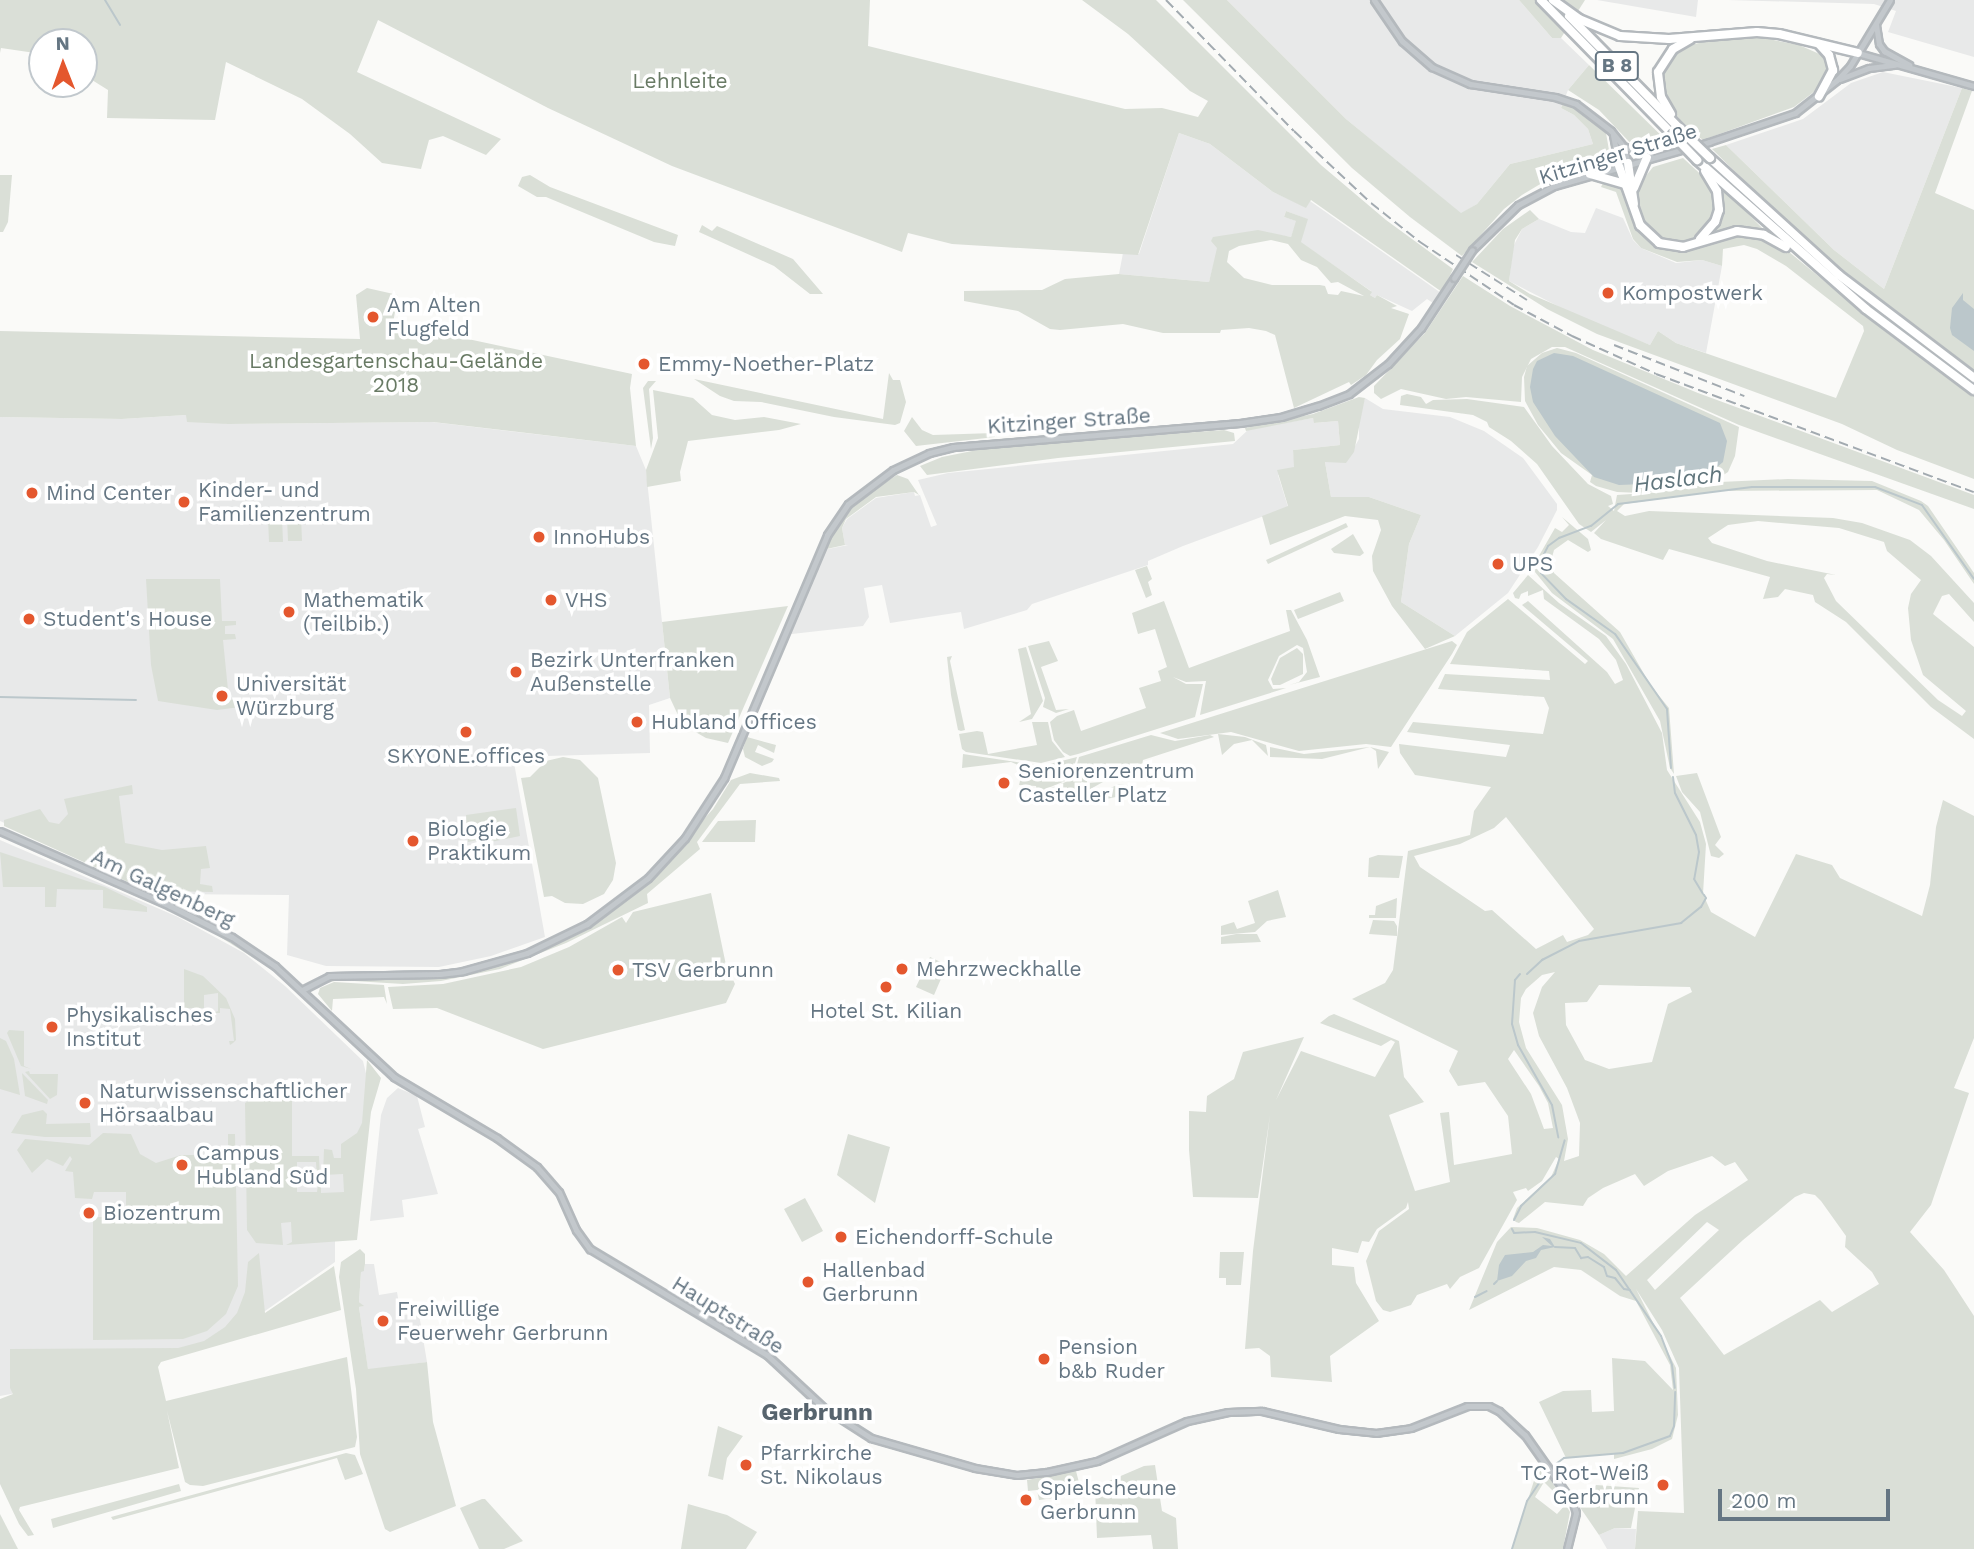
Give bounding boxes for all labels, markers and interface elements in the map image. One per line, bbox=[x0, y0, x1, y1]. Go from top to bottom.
north arrow bbox=[28, 28, 98, 98]
text: N bbox=[55, 32, 70, 55]
road number: B 8 bbox=[1594, 50, 1640, 82]
park label: Lehnleite bbox=[632, 68, 728, 94]
street label: Kitzinger Straße bbox=[1536, 118, 1700, 190]
place label: Kompostwerk bbox=[1622, 280, 1763, 306]
marker: Kompostwerk bbox=[1600, 285, 1616, 301]
place label: Am Alten Flugfeld bbox=[387, 292, 482, 342]
marker: Am Alten Flugfeld bbox=[365, 309, 381, 325]
park label: Landesgartenschau-Gelände 2018 bbox=[249, 348, 543, 398]
place label: Emmy-Noether-Platz bbox=[658, 351, 874, 377]
marker: Emmy-Noether-Platz bbox=[636, 356, 652, 372]
street label: Kitzinger Straße bbox=[986, 403, 1152, 439]
water label: Haslach bbox=[1632, 461, 1724, 499]
place label: Kinder- und Familienzentrum bbox=[198, 477, 371, 527]
place label: Mind Center bbox=[46, 480, 172, 506]
marker: Mind Center bbox=[24, 485, 40, 501]
marker: Kinder- und Familienzentrum bbox=[176, 494, 192, 510]
place label: InnoHubs bbox=[553, 524, 650, 550]
marker: InnoHubs bbox=[531, 529, 547, 545]
place label: UPS bbox=[1512, 551, 1553, 577]
marker: UPS bbox=[1490, 556, 1506, 572]
place label: Mathematik (Teilbib.) bbox=[303, 587, 424, 637]
place label: VHS bbox=[565, 587, 607, 613]
marker: VHS bbox=[543, 592, 559, 608]
marker: Mathematik (Teilbib.) bbox=[281, 604, 297, 620]
place label: Student's House bbox=[43, 606, 212, 632]
marker: Student's House bbox=[21, 611, 37, 627]
place label: Bezirk Unterfranken Außenstelle bbox=[530, 647, 735, 697]
marker: Bezirk Unterfranken Außenstelle bbox=[508, 664, 524, 680]
place label: Universität Würzburg bbox=[236, 671, 346, 721]
marker: Universität Würzburg bbox=[214, 688, 230, 704]
place label: Hubland Offices bbox=[651, 709, 817, 735]
marker: Hubland Offices bbox=[629, 714, 645, 730]
marker: SKYONE.offices bbox=[458, 724, 474, 740]
place label: SKYONE.offices bbox=[387, 743, 545, 769]
place label: Seniorenzentrum Casteller Platz bbox=[1018, 758, 1194, 808]
marker: Seniorenzentrum Casteller Platz bbox=[996, 775, 1012, 791]
place label: Biologie Praktikum bbox=[427, 816, 531, 866]
marker: Biologie Praktikum bbox=[405, 833, 421, 849]
street label: Am Galgenberg bbox=[87, 844, 239, 932]
place label: Mehrzweckhalle bbox=[916, 956, 1082, 982]
place label: TSV Gerbrunn bbox=[632, 957, 775, 983]
marker: Mehrzweckhalle bbox=[894, 961, 910, 977]
marker: TSV Gerbrunn bbox=[610, 962, 626, 978]
marker: Hotel St. Kilian bbox=[878, 979, 894, 995]
place label: Hotel St. Kilian bbox=[809, 998, 963, 1024]
place label: Physikalisches Institut bbox=[66, 1002, 213, 1052]
marker: Physikalisches Institut bbox=[44, 1019, 60, 1035]
place label: Naturwissenschaftlicher Hörsaalbau bbox=[99, 1078, 348, 1128]
marker: Naturwissenschaftlicher Hörsaalbau bbox=[77, 1095, 93, 1111]
place label: Campus Hubland Süd bbox=[196, 1140, 328, 1190]
marker: Campus Hubland Süd bbox=[174, 1157, 190, 1173]
place label: Biozentrum bbox=[103, 1200, 221, 1226]
marker: Biozentrum bbox=[81, 1205, 97, 1221]
place label: Eichendorff-Schule bbox=[855, 1224, 1053, 1250]
marker: Eichendorff-Schule bbox=[833, 1229, 849, 1245]
place label: Hallenbad Gerbrunn bbox=[822, 1257, 925, 1307]
street label: Hauptstraße bbox=[667, 1271, 789, 1359]
marker: Hallenbad Gerbrunn bbox=[800, 1274, 816, 1290]
place label: Freiwillige Feuerwehr Gerbrunn bbox=[397, 1296, 609, 1346]
marker: Freiwillige Feuerwehr Gerbrunn bbox=[375, 1313, 391, 1329]
place label: Pension b&b Ruder bbox=[1058, 1334, 1165, 1384]
marker: Pension b&b Ruder bbox=[1036, 1351, 1052, 1367]
district label: Gerbrunn bbox=[761, 1399, 873, 1427]
place label: Pfarrkirche St. Nikolaus bbox=[760, 1440, 882, 1490]
marker: Pfarrkirche St. Nikolaus bbox=[738, 1457, 754, 1473]
place label: TC Rot-Weiß Gerbrunn bbox=[1521, 1460, 1649, 1510]
place label: Spielscheune Gerbrunn bbox=[1040, 1475, 1177, 1525]
scale bar bbox=[1722, 1476, 1894, 1520]
marker: TC Rot-Weiß Gerbrunn bbox=[1655, 1477, 1671, 1493]
text: 200 m bbox=[1731, 1488, 1797, 1513]
marker: Spielscheune Gerbrunn bbox=[1018, 1492, 1034, 1508]

